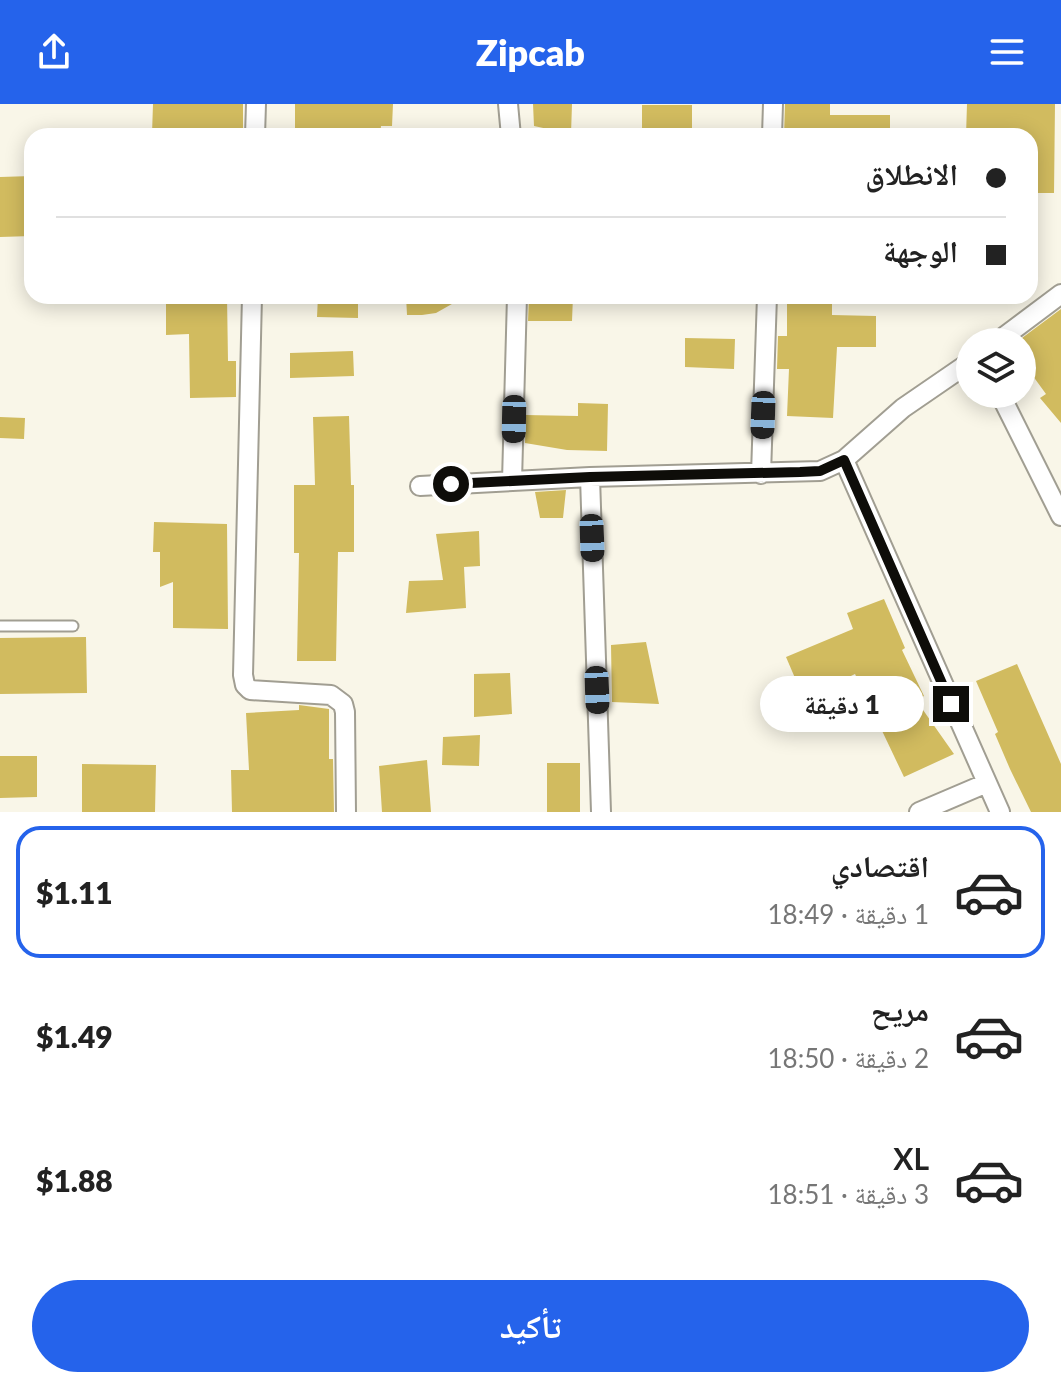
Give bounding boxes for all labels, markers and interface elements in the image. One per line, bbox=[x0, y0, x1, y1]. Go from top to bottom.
icon: share bbox=[32, 30, 76, 74]
text: Zipcab bbox=[476, 30, 585, 74]
icon: menu bbox=[985, 30, 1029, 74]
text: الانطلاق bbox=[865, 155, 958, 191]
text: الوجهة bbox=[883, 232, 958, 268]
map controls bbox=[956, 328, 1036, 408]
button: layers bbox=[956, 328, 1036, 408]
car bbox=[750, 391, 776, 439]
car bbox=[502, 395, 526, 443]
route start bbox=[433, 466, 469, 502]
car bbox=[579, 514, 605, 562]
car bbox=[584, 666, 610, 714]
callout: 1 دقيقة bbox=[759, 676, 923, 732]
route end bbox=[933, 686, 969, 722]
text: 1 دقيقة bbox=[804, 688, 880, 720]
text: اقتصادي bbox=[831, 847, 929, 883]
icon: car bbox=[953, 856, 1025, 928]
text: $1.11 bbox=[36, 874, 113, 910]
text: 1 دقيقة · 18:49 bbox=[767, 898, 929, 930]
text: مريح bbox=[871, 991, 929, 1027]
icon: car bbox=[953, 1000, 1025, 1072]
text: $1.49 bbox=[36, 1018, 113, 1054]
text: 2 دقيقة · 18:50 bbox=[767, 1042, 929, 1074]
text: XL bbox=[893, 1140, 929, 1176]
icon: car bbox=[953, 1144, 1025, 1216]
text: $1.88 bbox=[36, 1162, 113, 1198]
text: 3 دقيقة · 18:51 bbox=[767, 1178, 929, 1210]
button: تأكيد bbox=[32, 1280, 1029, 1372]

